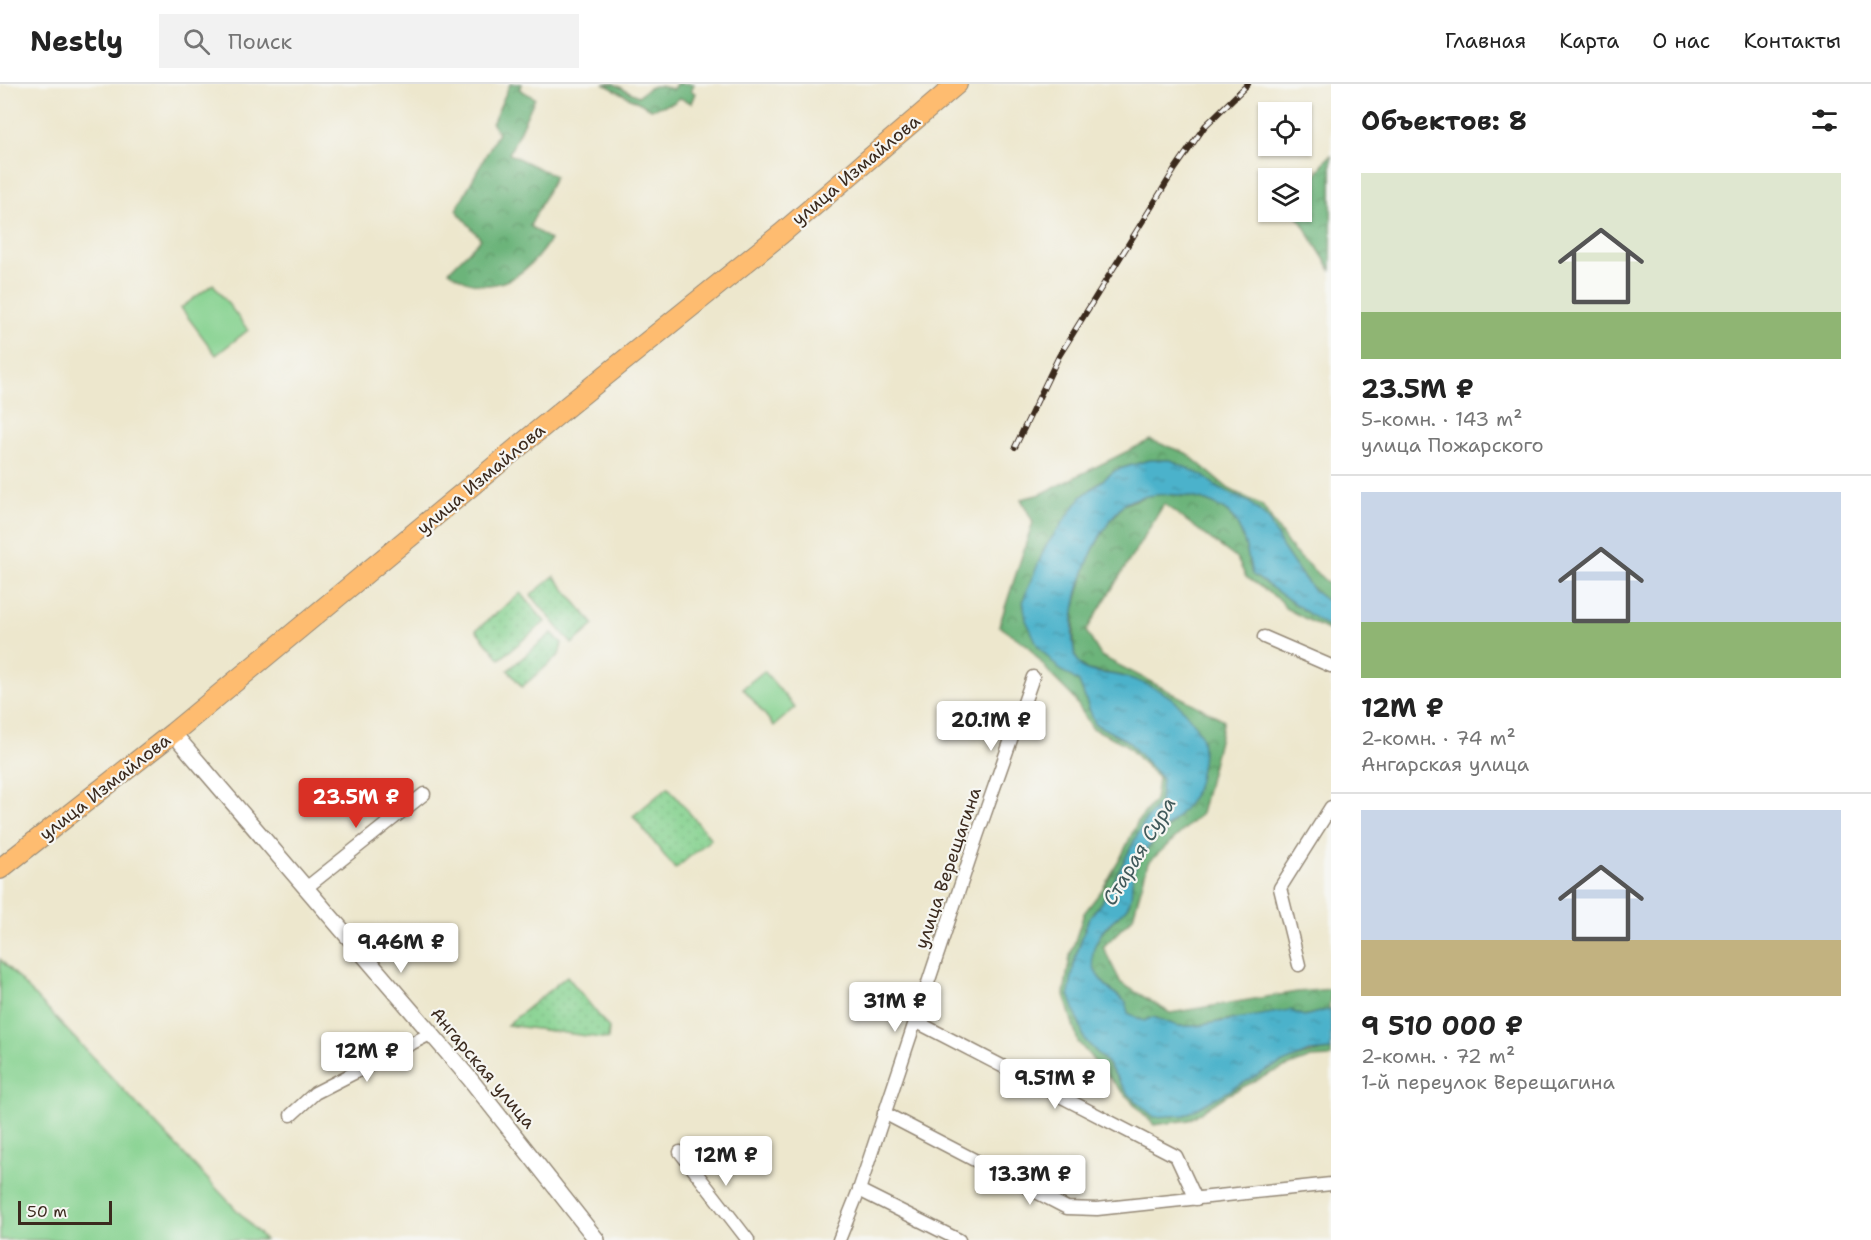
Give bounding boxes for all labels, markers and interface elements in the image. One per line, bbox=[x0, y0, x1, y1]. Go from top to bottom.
search box bbox=[159, 14, 579, 68]
text: Nestly bbox=[30, 22, 123, 60]
icon: search bbox=[180, 25, 213, 58]
text: Поиск bbox=[228, 27, 292, 56]
text: Главная bbox=[1445, 27, 1526, 55]
text: Карта bbox=[1559, 27, 1619, 55]
text: О нас bbox=[1652, 27, 1710, 55]
text: Контакты bbox=[1743, 27, 1841, 55]
map controls bbox=[1258, 102, 1312, 222]
button: locate bbox=[1258, 102, 1312, 156]
text: Объектов: 8 bbox=[1361, 103, 1527, 138]
icon: filters bbox=[1808, 104, 1841, 137]
street label: улица Измайлова bbox=[787, 109, 925, 231]
button: layers bbox=[1258, 168, 1312, 222]
icon: home bbox=[1547, 212, 1655, 320]
text: 23.5M ₽ bbox=[1361, 371, 1474, 406]
text: 5-комн. · 143 m² bbox=[1361, 406, 1522, 432]
street label: улица Измайлова bbox=[412, 418, 550, 540]
text: улица Пожарского bbox=[1361, 432, 1544, 458]
icon: home bbox=[1547, 531, 1655, 639]
text: 12M ₽ bbox=[1361, 690, 1444, 725]
pin: 20.1M ₽ bbox=[936, 701, 1046, 752]
text: 20.1M ₽ bbox=[951, 707, 1031, 733]
text: 2-комн. · 74 m² bbox=[1361, 725, 1516, 751]
street label: улица Измайлова bbox=[34, 728, 176, 846]
text: Ангарская улица bbox=[1361, 751, 1529, 777]
pin: 23.5M ₽ bbox=[301, 778, 411, 829]
text: 23.5M ₽ bbox=[313, 784, 399, 810]
street label: улица Верещагина bbox=[909, 784, 987, 952]
water label: Старая Сура bbox=[1096, 792, 1182, 910]
icon: home bbox=[1547, 849, 1655, 957]
pin: 9.46M ₽ bbox=[346, 923, 456, 974]
text: 9.46M ₽ bbox=[357, 929, 445, 955]
pin: 31M ₽ bbox=[853, 982, 937, 1033]
text: 31M ₽ bbox=[863, 988, 927, 1014]
street label: Ангарская улица bbox=[425, 1002, 541, 1134]
text: 9 510 000 ₽ bbox=[1361, 1008, 1523, 1043]
pin: 12M ₽ bbox=[325, 1032, 409, 1083]
text: 12M ₽ bbox=[335, 1038, 399, 1064]
text: 2-комн. · 72 m² bbox=[1361, 1043, 1515, 1069]
pin: 9.51M ₽ bbox=[1000, 1059, 1110, 1110]
text: 9.51M ₽ bbox=[1014, 1065, 1096, 1091]
text: 1-й переулок Верещагина bbox=[1361, 1069, 1615, 1095]
pin: 12M ₽ bbox=[684, 1136, 768, 1187]
text: 12M ₽ bbox=[694, 1142, 758, 1168]
pin: 13.3M ₽ bbox=[975, 1155, 1085, 1206]
text: 13.3M ₽ bbox=[989, 1161, 1071, 1187]
scale bar bbox=[18, 1198, 112, 1226]
text: 50 m bbox=[27, 1201, 67, 1222]

